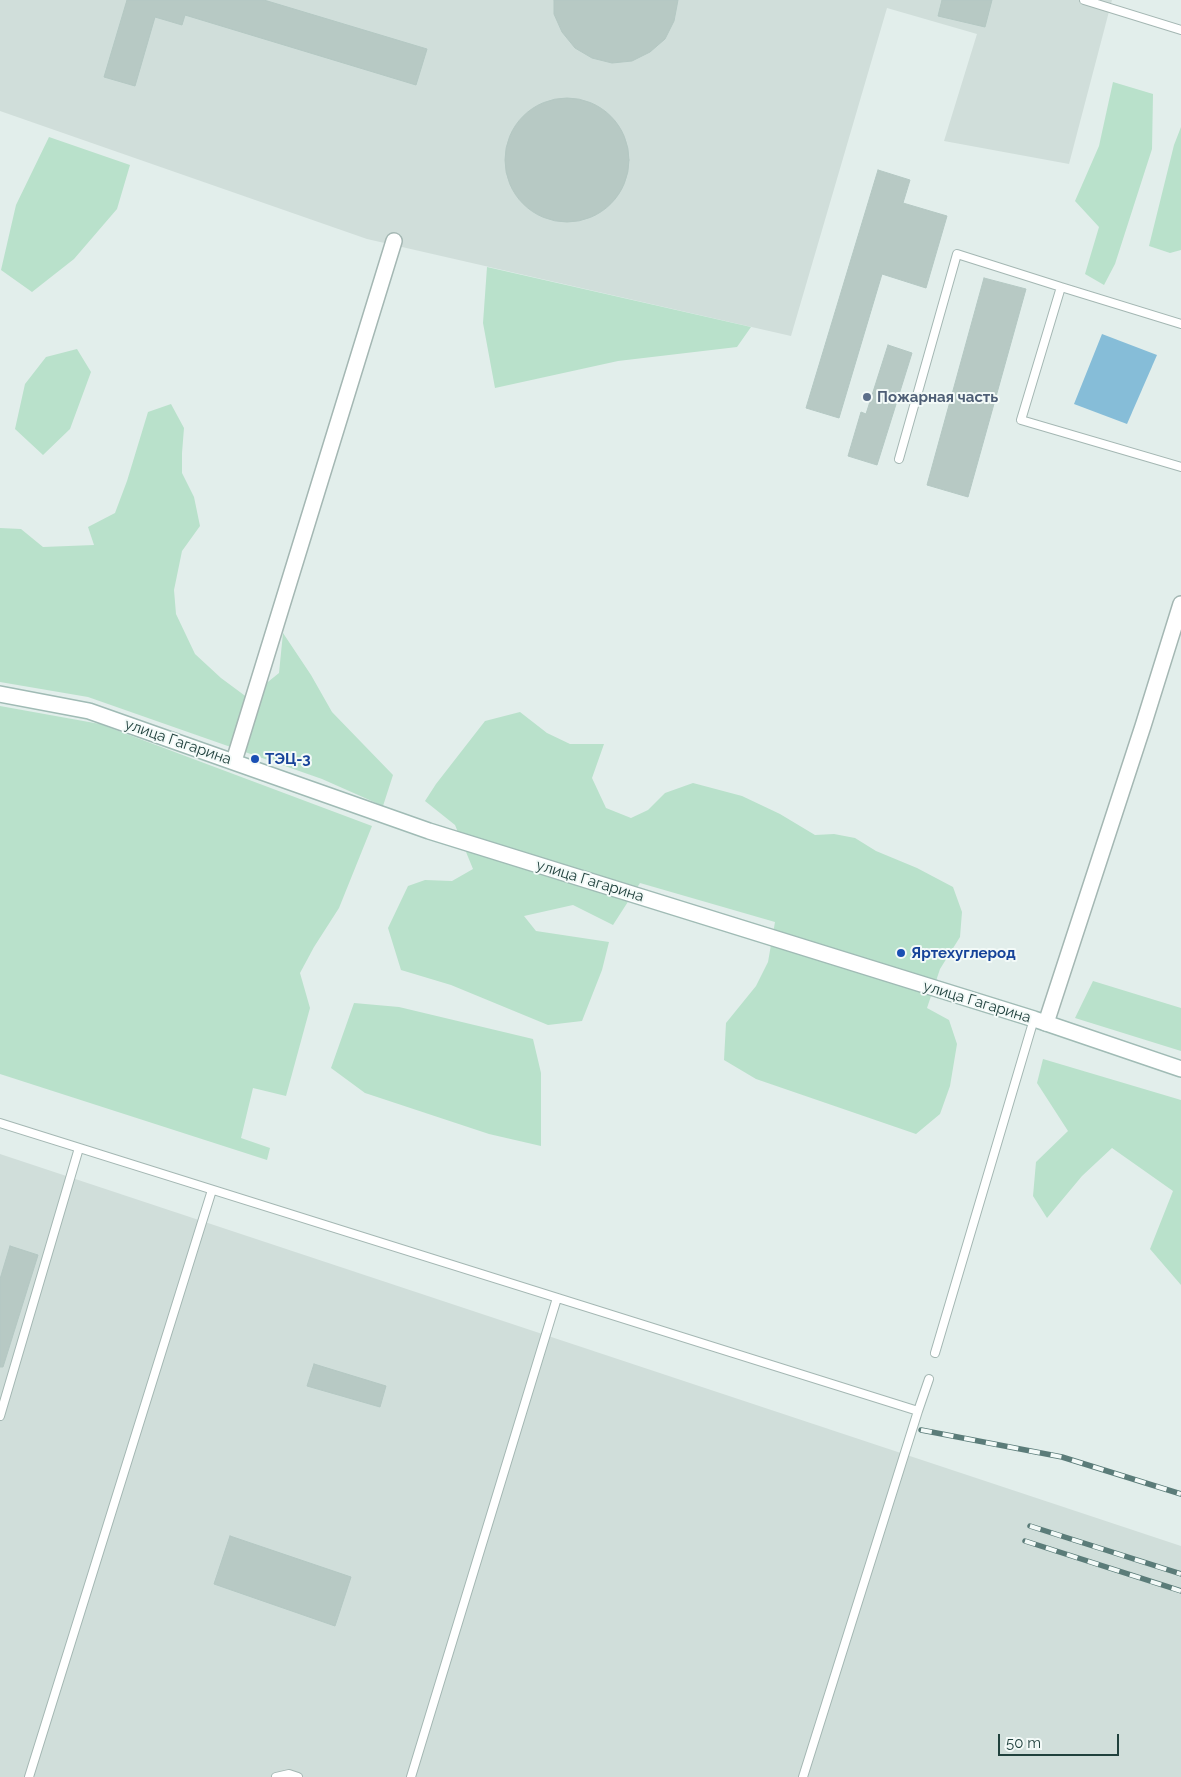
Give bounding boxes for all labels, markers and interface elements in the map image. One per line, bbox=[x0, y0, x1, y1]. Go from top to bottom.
place label: Пожарная часть bbox=[877, 388, 998, 406]
marker: Пожарная часть bbox=[861, 391, 873, 403]
street label: улица Гагарина bbox=[122, 715, 234, 769]
place label: ТЭЦ-3 bbox=[265, 750, 311, 768]
marker: ТЭЦ-3 bbox=[249, 753, 261, 765]
street label: улица Гагарина bbox=[534, 856, 646, 906]
place label: Яртехуглерод bbox=[911, 944, 1016, 962]
marker: Яртехуглерод bbox=[895, 947, 907, 959]
street label: улица Гагарина bbox=[921, 977, 1033, 1027]
scale bar bbox=[1001, 1724, 1122, 1756]
text: 50 m bbox=[1006, 1734, 1041, 1752]

